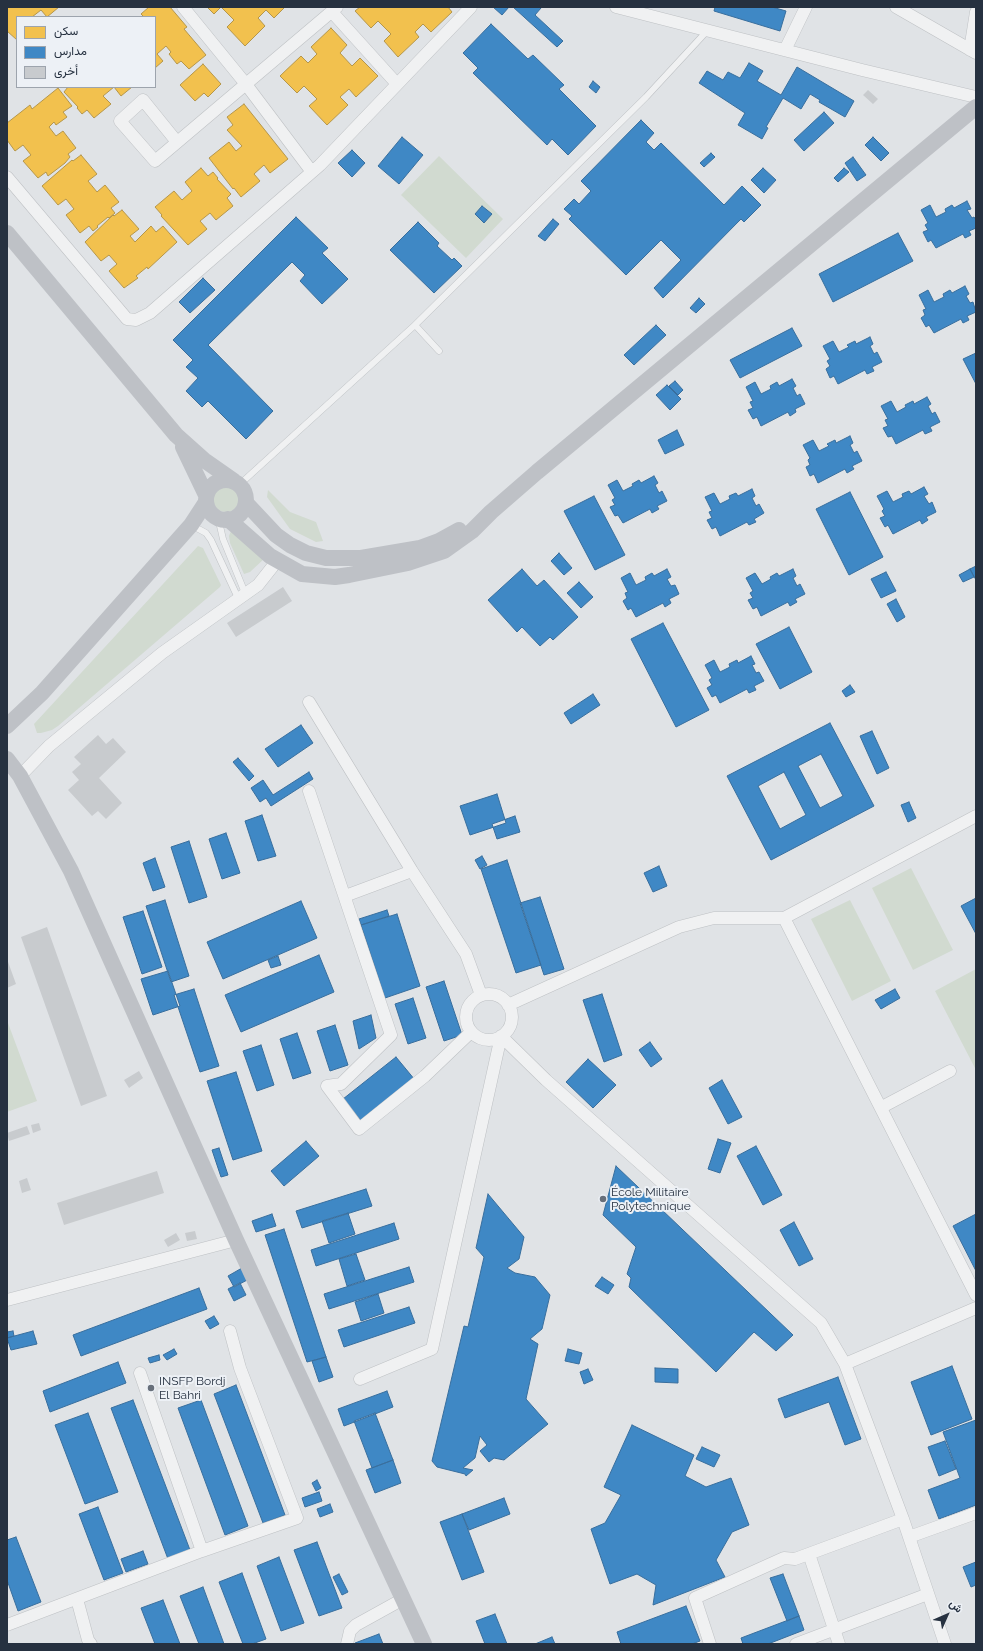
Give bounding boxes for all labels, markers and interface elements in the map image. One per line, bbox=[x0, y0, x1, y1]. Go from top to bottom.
legend bbox=[16, 16, 156, 88]
text: سكن bbox=[54, 24, 78, 38]
text: مدارس bbox=[54, 44, 87, 58]
text: أخرى bbox=[54, 64, 78, 78]
place label: École Militaire Polytechnique bbox=[611, 1185, 691, 1213]
marker: École Militaire Polytechnique bbox=[598, 1194, 608, 1204]
place label: INSFP Bordj El Bahri bbox=[159, 1374, 225, 1402]
marker: INSFP Bordj El Bahri bbox=[146, 1383, 156, 1393]
north arrow bbox=[927, 1595, 967, 1635]
text: ش bbox=[947, 1597, 965, 1615]

